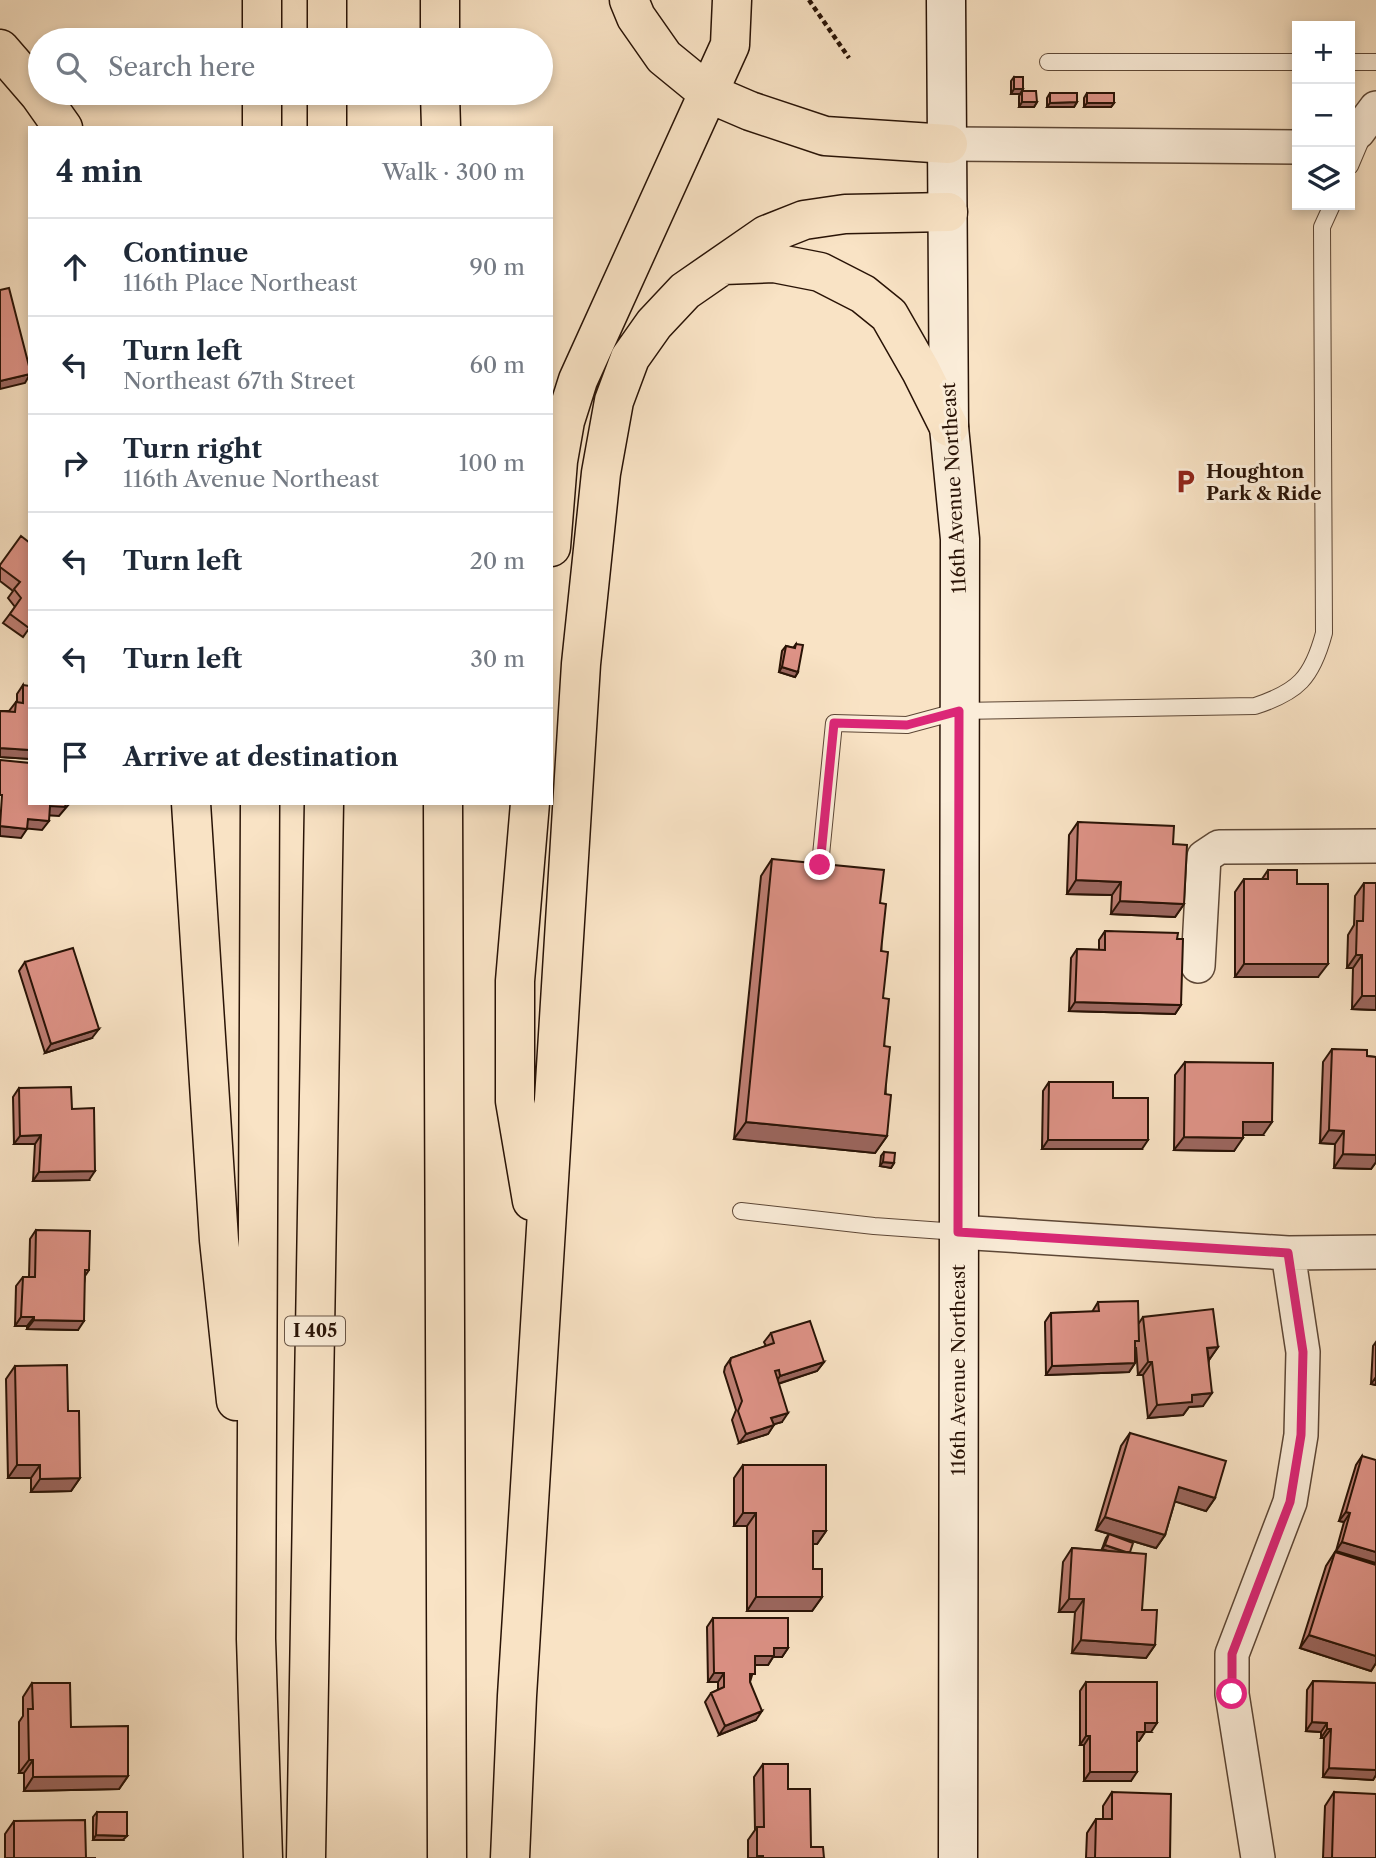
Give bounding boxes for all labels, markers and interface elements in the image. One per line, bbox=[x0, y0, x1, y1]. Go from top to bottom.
map controls bbox=[1292, 21, 1355, 210]
button: + bbox=[1292, 21, 1355, 84]
search box bbox=[28, 28, 553, 105]
icon: search bbox=[52, 48, 90, 86]
text: Search here bbox=[108, 51, 255, 83]
button: − bbox=[1292, 84, 1355, 147]
button: layers bbox=[1292, 147, 1355, 210]
text: 4 min bbox=[56, 153, 142, 190]
text: Walk · 300 m bbox=[382, 158, 525, 186]
text: Continue bbox=[123, 237, 248, 269]
icon: ahead bbox=[56, 248, 94, 286]
text: 90 m bbox=[469, 253, 525, 281]
text: 116th Place Northeast bbox=[123, 269, 357, 297]
text: Turn left bbox=[123, 335, 242, 367]
icon: left bbox=[56, 346, 94, 384]
text: 60 m bbox=[469, 351, 525, 379]
text: Northeast 67th Street bbox=[123, 367, 355, 395]
street label: 116th Avenue Northeast bbox=[937, 381, 971, 594]
text: Turn right bbox=[123, 433, 262, 465]
icon: right bbox=[56, 444, 94, 482]
text: 100 m bbox=[459, 449, 525, 477]
place label: Houghton Park & Ride bbox=[1206, 460, 1322, 505]
text: 116th Avenue Northeast bbox=[123, 465, 379, 493]
parking icon: Houghton Park & Ride bbox=[1172, 468, 1200, 496]
icon: left bbox=[56, 542, 94, 580]
text: Turn left bbox=[123, 545, 242, 577]
text: 20 m bbox=[470, 547, 525, 575]
icon: left bbox=[56, 640, 94, 678]
text: Turn left bbox=[123, 643, 242, 675]
text: 30 m bbox=[470, 645, 525, 673]
icon: arrive bbox=[56, 738, 94, 776]
text: Arrive at destination bbox=[123, 741, 398, 773]
route end bbox=[804, 849, 835, 880]
street label: 116th Avenue Northeast bbox=[947, 1264, 970, 1476]
road number: I 405 bbox=[285, 1316, 345, 1346]
route start bbox=[1216, 1678, 1247, 1709]

